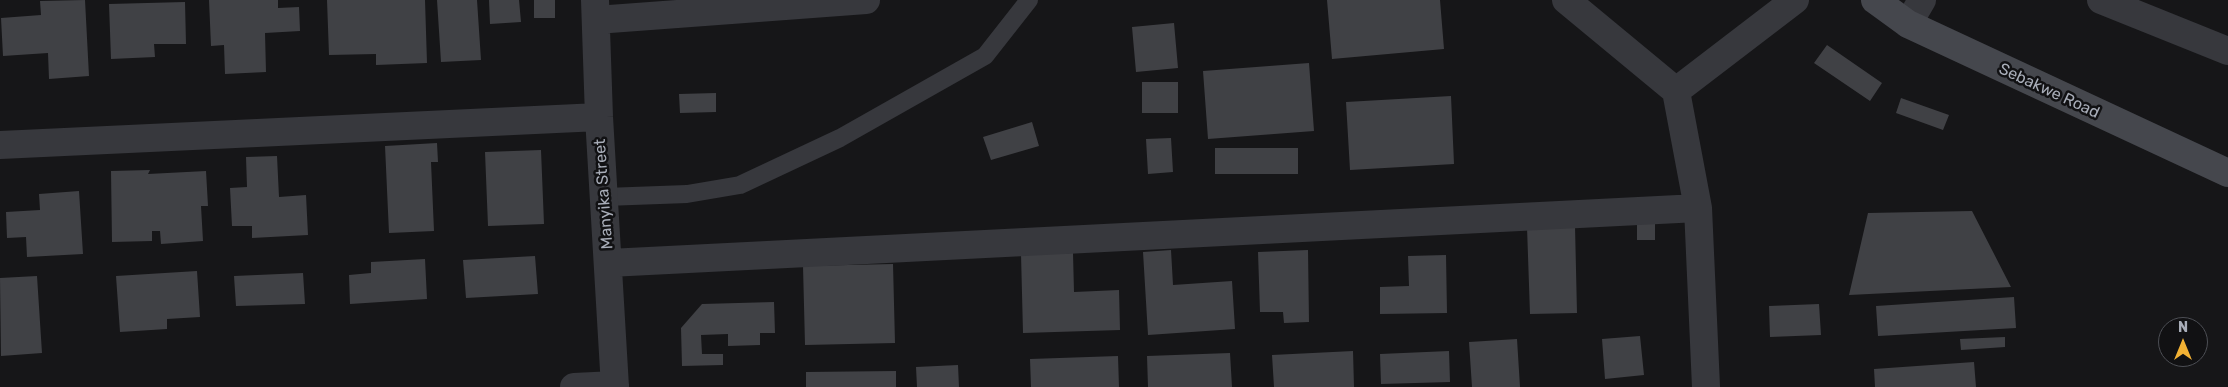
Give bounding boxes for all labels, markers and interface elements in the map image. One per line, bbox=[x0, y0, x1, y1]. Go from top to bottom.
street label: Sebakwe Road bbox=[1996, 59, 2102, 123]
street label: Manyika Street bbox=[591, 138, 617, 250]
north arrow bbox=[2158, 317, 2208, 367]
text: N bbox=[2178, 319, 2188, 336]

